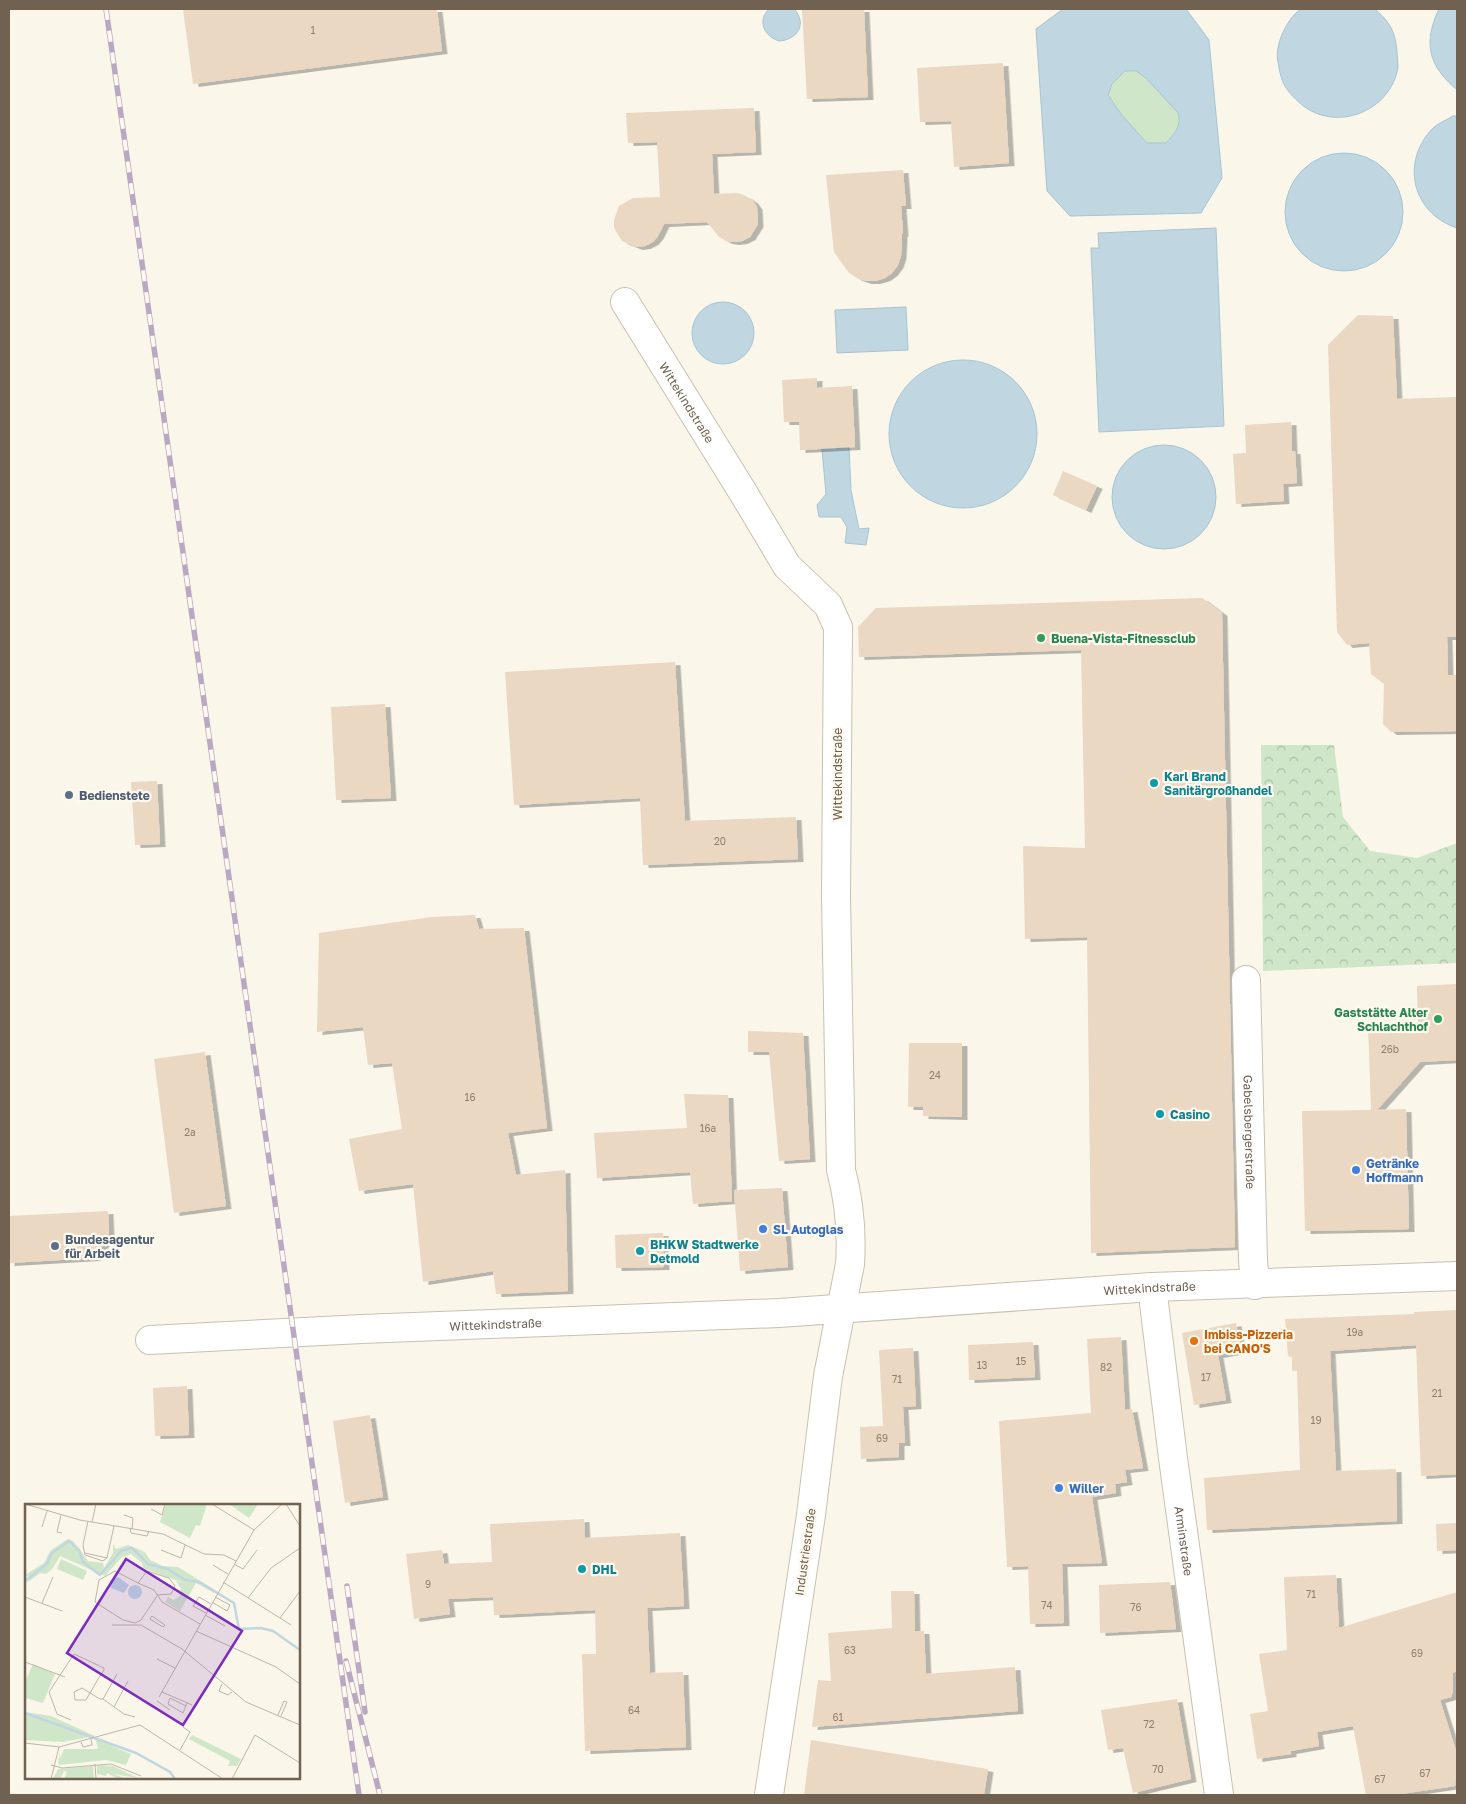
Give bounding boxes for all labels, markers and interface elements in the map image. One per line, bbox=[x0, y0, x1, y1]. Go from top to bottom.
house number: 1 bbox=[311, 24, 316, 36]
street label: Wittekindstraße bbox=[656, 359, 718, 446]
place label: Buena-Vista-Fitnessclub bbox=[1051, 631, 1196, 646]
marker: Buena-Vista-Fitnessclub bbox=[1035, 632, 1047, 644]
street label: Wittekindstraße bbox=[830, 728, 845, 820]
place label: Karl Brand Sanitärgroßhandel bbox=[1164, 769, 1272, 798]
marker: Karl Brand Sanitärgroßhandel bbox=[1148, 777, 1160, 789]
place label: Bedienstete bbox=[79, 788, 150, 803]
marker: Bedienstete bbox=[63, 789, 75, 801]
house number: 20 bbox=[714, 835, 726, 847]
place label: Gaststätte Alter Schlachthof bbox=[1334, 1005, 1429, 1034]
marker: Gaststätte Alter Schlachthof bbox=[1432, 1013, 1444, 1025]
house number: 26b bbox=[1381, 1043, 1399, 1055]
house number: 24 bbox=[929, 1069, 941, 1081]
street label: Gabelsbergerstraße bbox=[1241, 1075, 1259, 1189]
house number: 16 bbox=[465, 1091, 475, 1103]
place label: Casino bbox=[1170, 1107, 1210, 1122]
marker: Casino bbox=[1154, 1108, 1166, 1120]
house number: 16a bbox=[700, 1122, 716, 1134]
house number: 2a bbox=[184, 1126, 196, 1138]
place label: Getränke Hoffmann bbox=[1366, 1156, 1423, 1185]
marker: Getränke Hoffmann bbox=[1350, 1164, 1362, 1176]
place label: SL Autoglas bbox=[773, 1222, 844, 1237]
marker: SL Autoglas bbox=[757, 1223, 769, 1235]
place label: Bundesagentur für Arbeit bbox=[65, 1232, 155, 1261]
place label: BHKW Stadtwerke Detmold bbox=[650, 1237, 759, 1266]
marker: Bundesagentur für Arbeit bbox=[49, 1240, 61, 1252]
marker: BHKW Stadtwerke Detmold bbox=[634, 1245, 646, 1257]
street label: Wittekindstraße bbox=[1103, 1278, 1196, 1298]
street label: Wittekindstraße bbox=[449, 1315, 542, 1333]
house number: 19a bbox=[1347, 1326, 1363, 1338]
place label: Imbiss-Pizzeria bei CANO'S bbox=[1204, 1327, 1293, 1356]
marker: Imbiss-Pizzeria bei CANO'S bbox=[1188, 1335, 1200, 1347]
house number: 15 bbox=[1016, 1355, 1027, 1367]
house number: 13 bbox=[977, 1359, 987, 1371]
house number: 82 bbox=[1100, 1361, 1112, 1373]
house number: 17 bbox=[1201, 1371, 1211, 1383]
house number: 71 bbox=[892, 1373, 902, 1385]
house number: 21 bbox=[1432, 1387, 1442, 1399]
house number: 19 bbox=[1311, 1414, 1321, 1426]
house number: 69 bbox=[876, 1432, 888, 1444]
place label: Willer bbox=[1069, 1481, 1104, 1496]
marker: Willer bbox=[1053, 1482, 1065, 1494]
inset map bbox=[25, 1504, 300, 1779]
street label: Arminstraße bbox=[1172, 1505, 1197, 1577]
street label: Industriestraße bbox=[791, 1507, 819, 1597]
place label: DHL bbox=[592, 1562, 617, 1577]
marker: DHL bbox=[576, 1563, 588, 1575]
house number: 9 bbox=[425, 1578, 431, 1590]
house number: 71 bbox=[1306, 1588, 1316, 1600]
house number: 74 bbox=[1041, 1599, 1053, 1611]
house number: 76 bbox=[1130, 1601, 1142, 1613]
house number: 63 bbox=[844, 1644, 856, 1656]
house number: 69 bbox=[1411, 1647, 1423, 1659]
house number: 64 bbox=[628, 1704, 640, 1716]
house number: 61 bbox=[833, 1711, 844, 1723]
house number: 72 bbox=[1143, 1718, 1155, 1730]
house number: 70 bbox=[1152, 1763, 1164, 1775]
house number: 67 bbox=[1419, 1767, 1431, 1779]
house number: 67 bbox=[1374, 1773, 1386, 1785]

